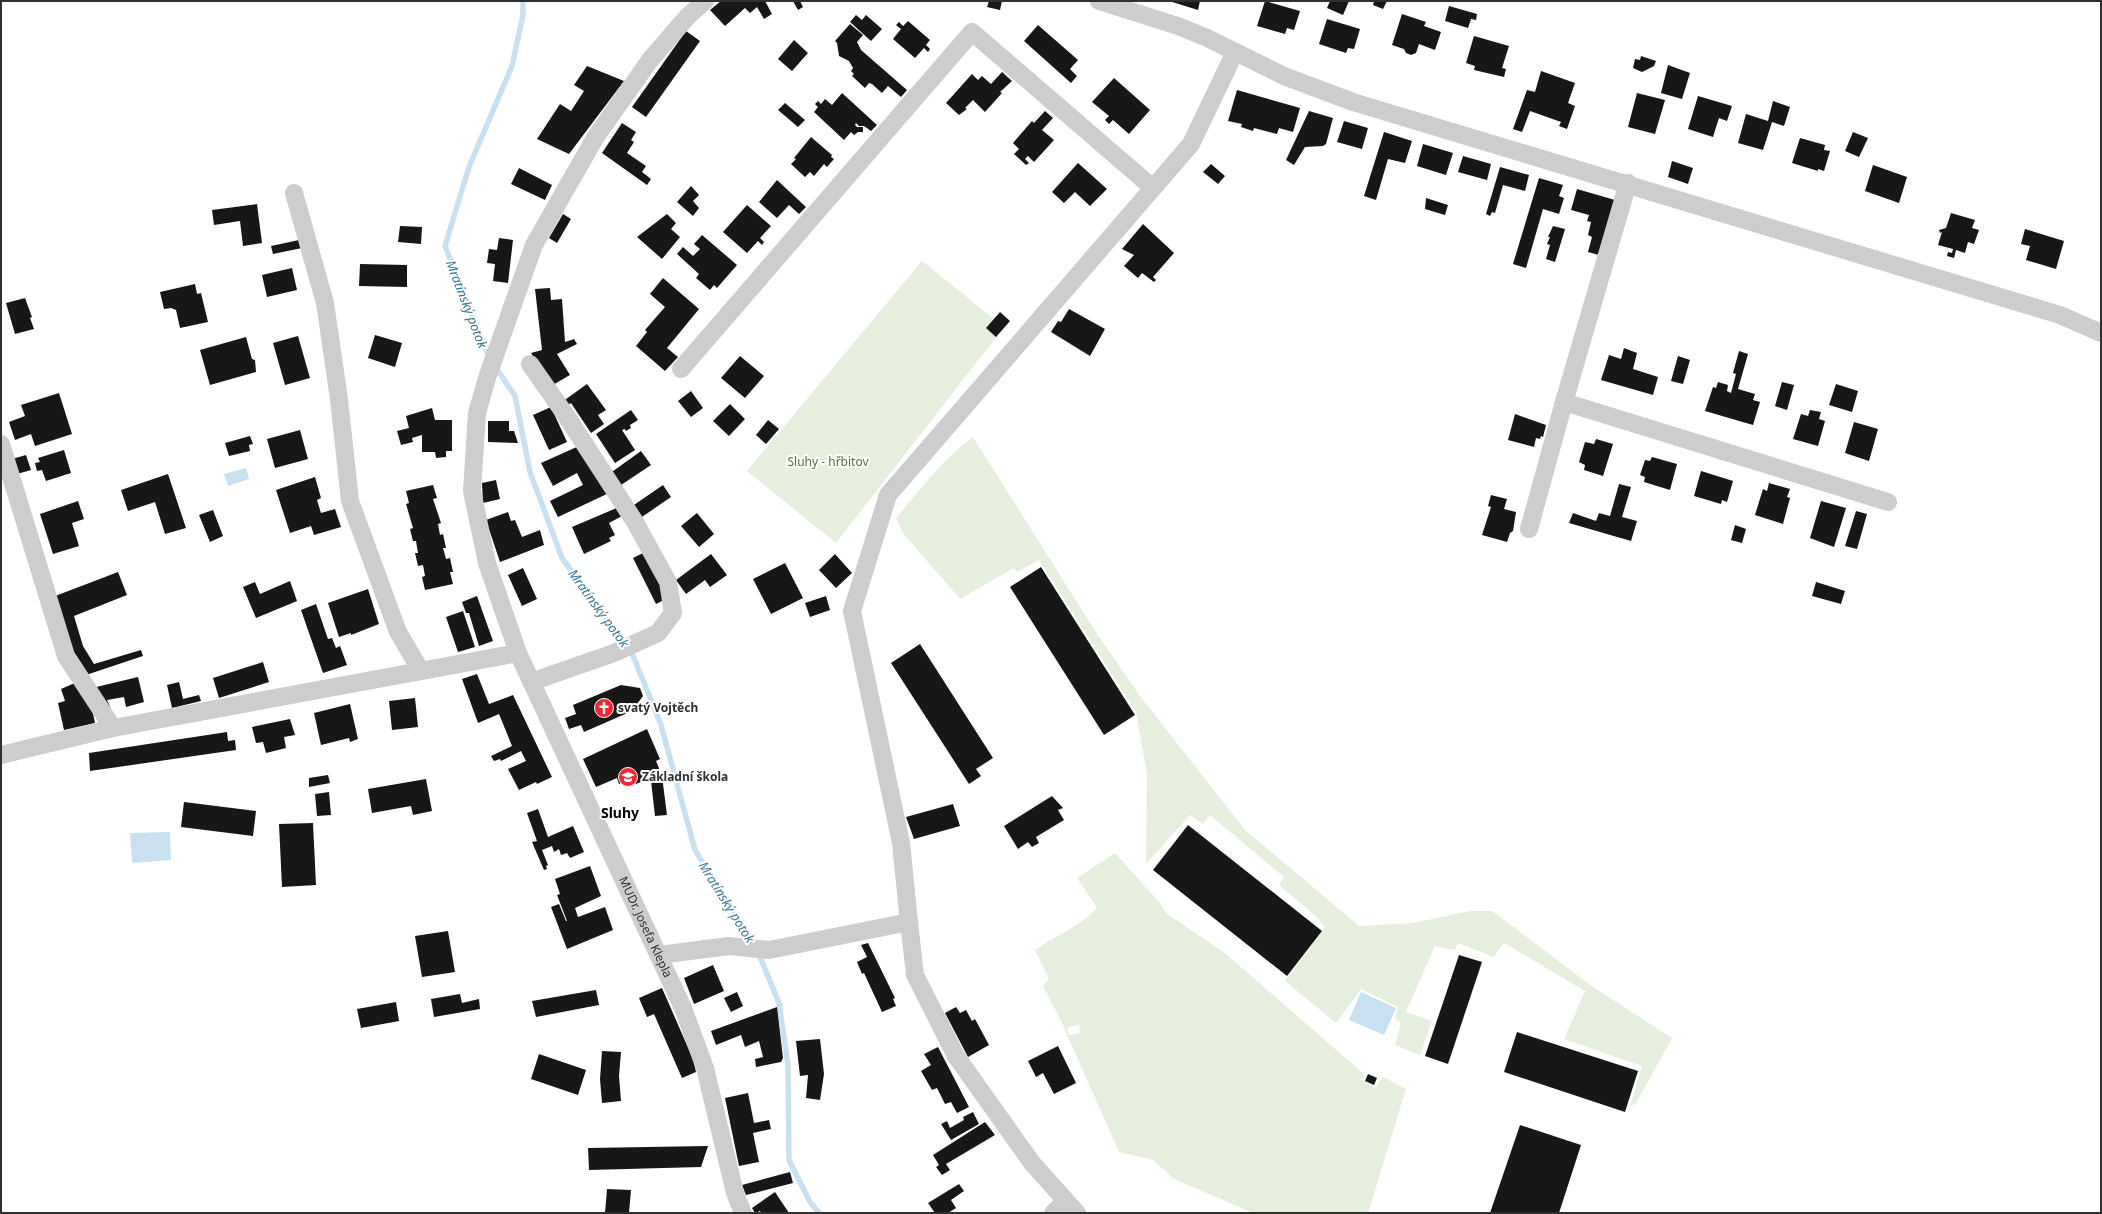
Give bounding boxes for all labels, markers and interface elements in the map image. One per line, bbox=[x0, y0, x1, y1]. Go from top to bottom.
water label: Mratínský potok bbox=[442, 257, 492, 351]
park label: Sluhy - hřbitov bbox=[787, 453, 869, 470]
water label: Mratínský potok bbox=[564, 565, 634, 651]
church icon: svatý Vojtěch bbox=[593, 697, 615, 719]
place label: svatý Vojtěch bbox=[618, 699, 698, 716]
school or university icon: Základní škola bbox=[617, 766, 639, 788]
place label: Základní škola bbox=[642, 768, 728, 785]
district label: Sluhy bbox=[601, 803, 639, 822]
water label: Mratínský potok bbox=[695, 858, 760, 947]
street label: MUDr. Josefa Klepla bbox=[615, 874, 677, 980]

